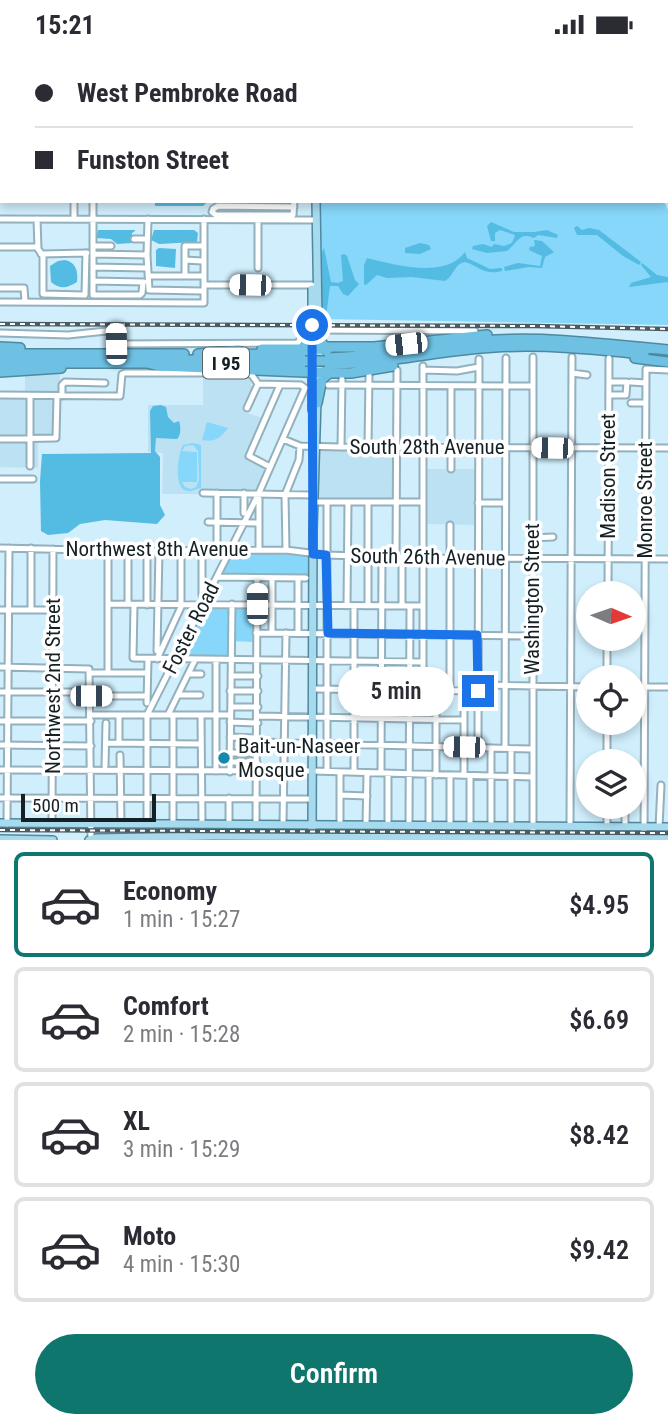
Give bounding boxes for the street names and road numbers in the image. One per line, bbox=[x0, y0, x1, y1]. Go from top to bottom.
road number: I 95 bbox=[203, 347, 249, 379]
street label: Madison Street bbox=[596, 413, 620, 539]
street label: South 28th Avenue bbox=[349, 435, 505, 459]
street label: Monroe Street bbox=[633, 441, 657, 559]
street label: Washington Street bbox=[520, 523, 544, 675]
street label: Northwest 8th Avenue bbox=[66, 537, 249, 561]
street label: South 26th Avenue bbox=[350, 544, 506, 570]
street label: Foster Road bbox=[158, 578, 224, 678]
street label: Northwest 2nd Street bbox=[41, 598, 65, 774]

